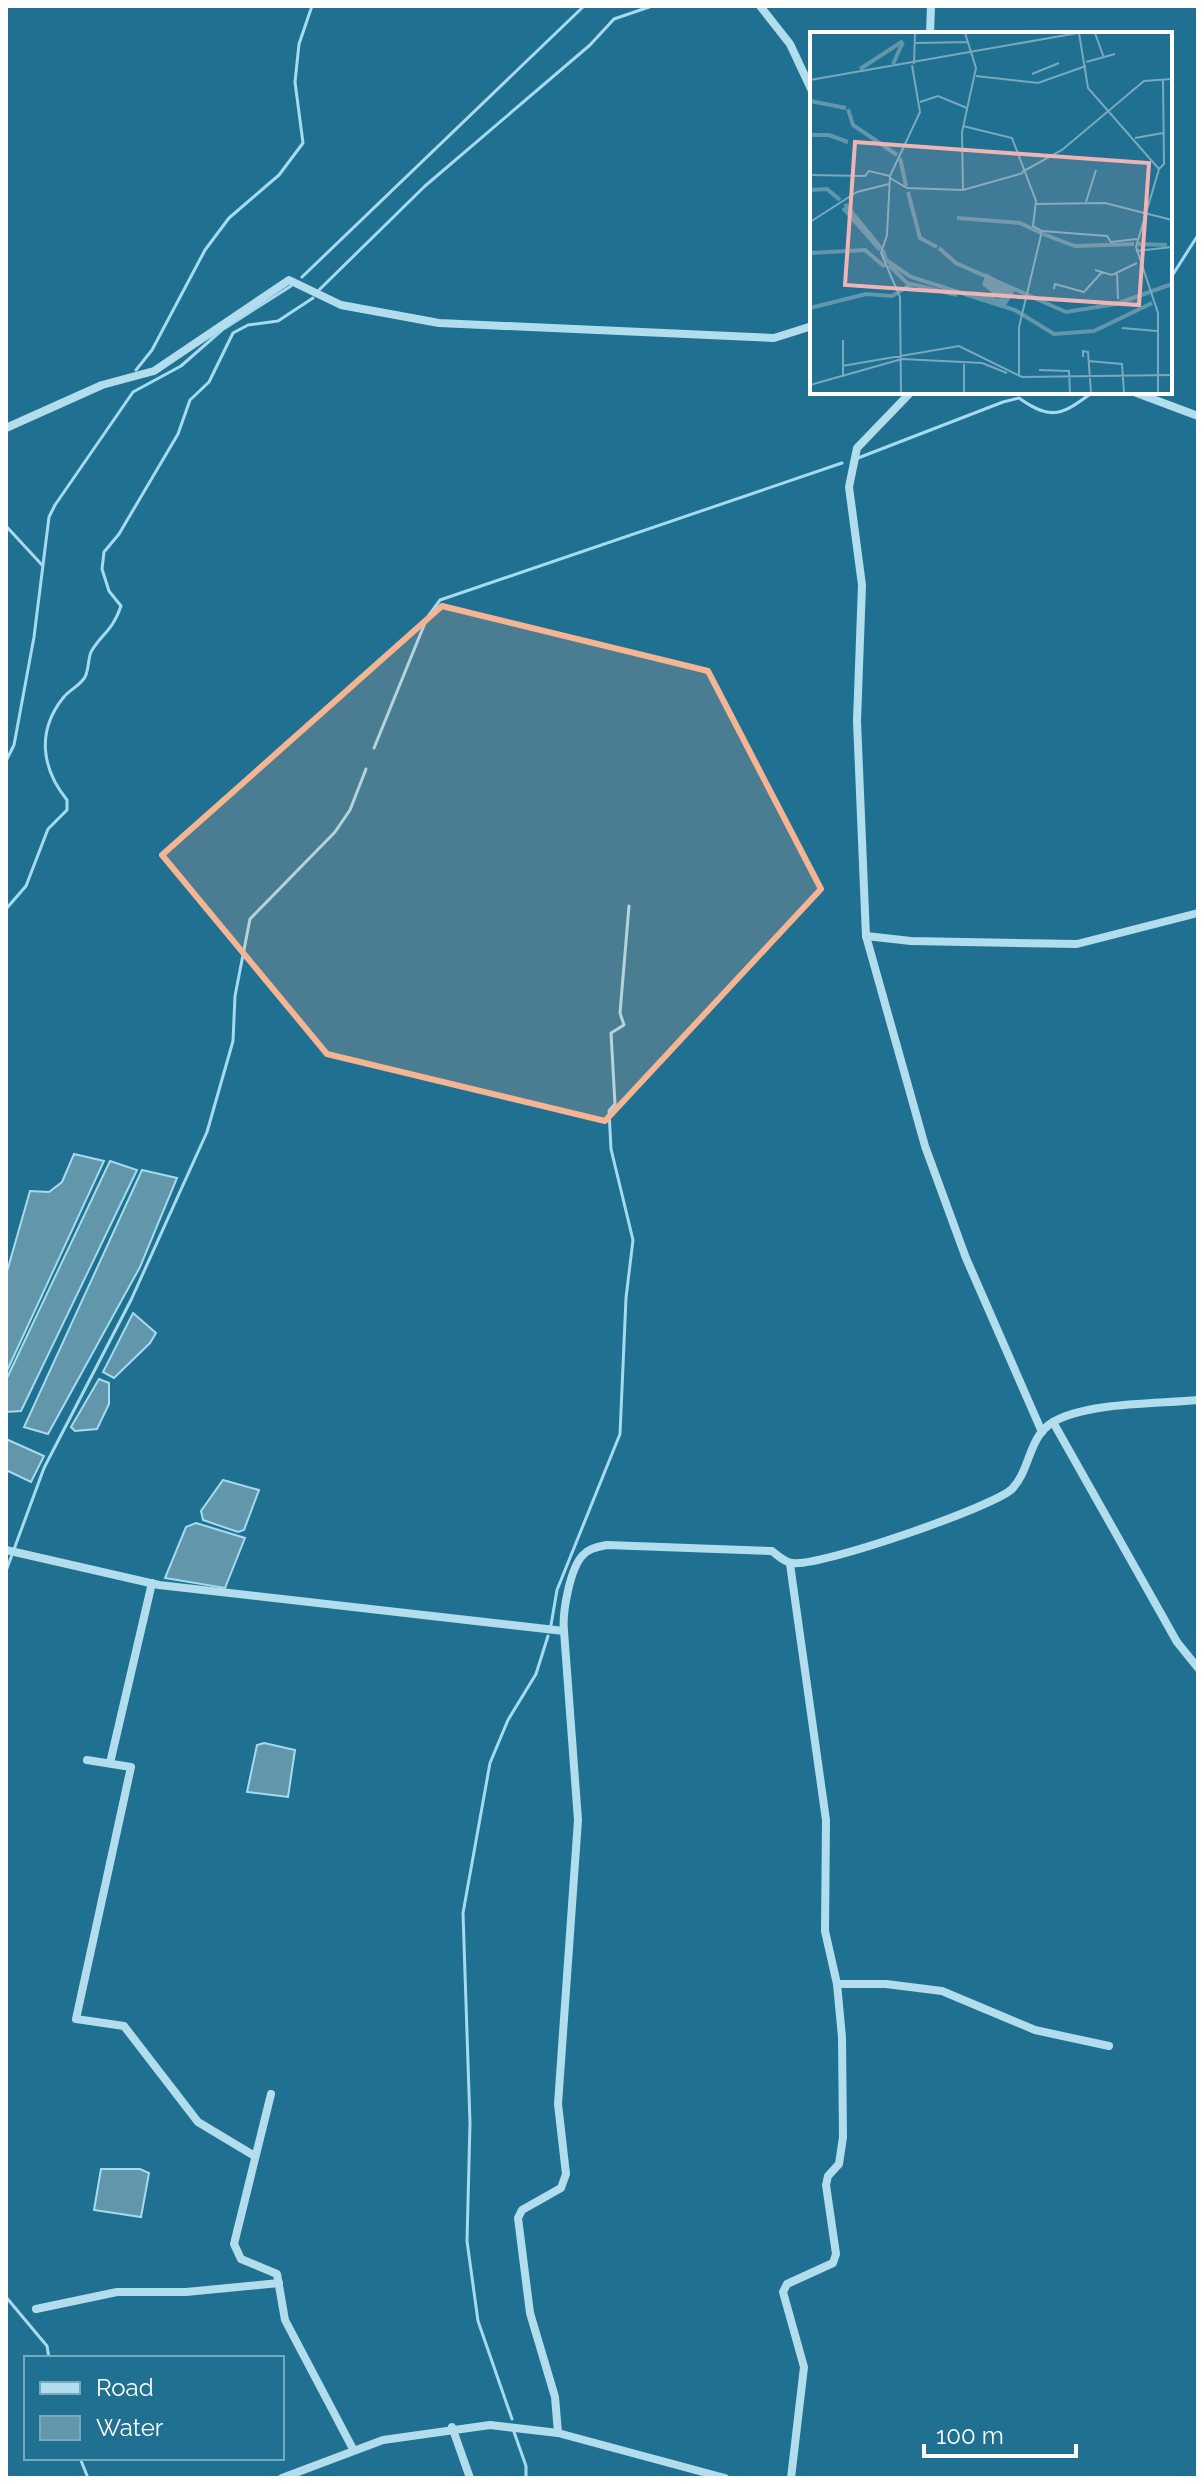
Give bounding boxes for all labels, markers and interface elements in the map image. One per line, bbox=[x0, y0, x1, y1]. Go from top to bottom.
inset map bbox=[810, 32, 1172, 394]
legend bbox=[24, 2356, 284, 2460]
text: Road bbox=[96, 2373, 154, 2402]
scale bar bbox=[924, 2408, 1076, 2458]
text: Water bbox=[96, 2413, 164, 2442]
text: 100 m bbox=[936, 2421, 1004, 2450]

